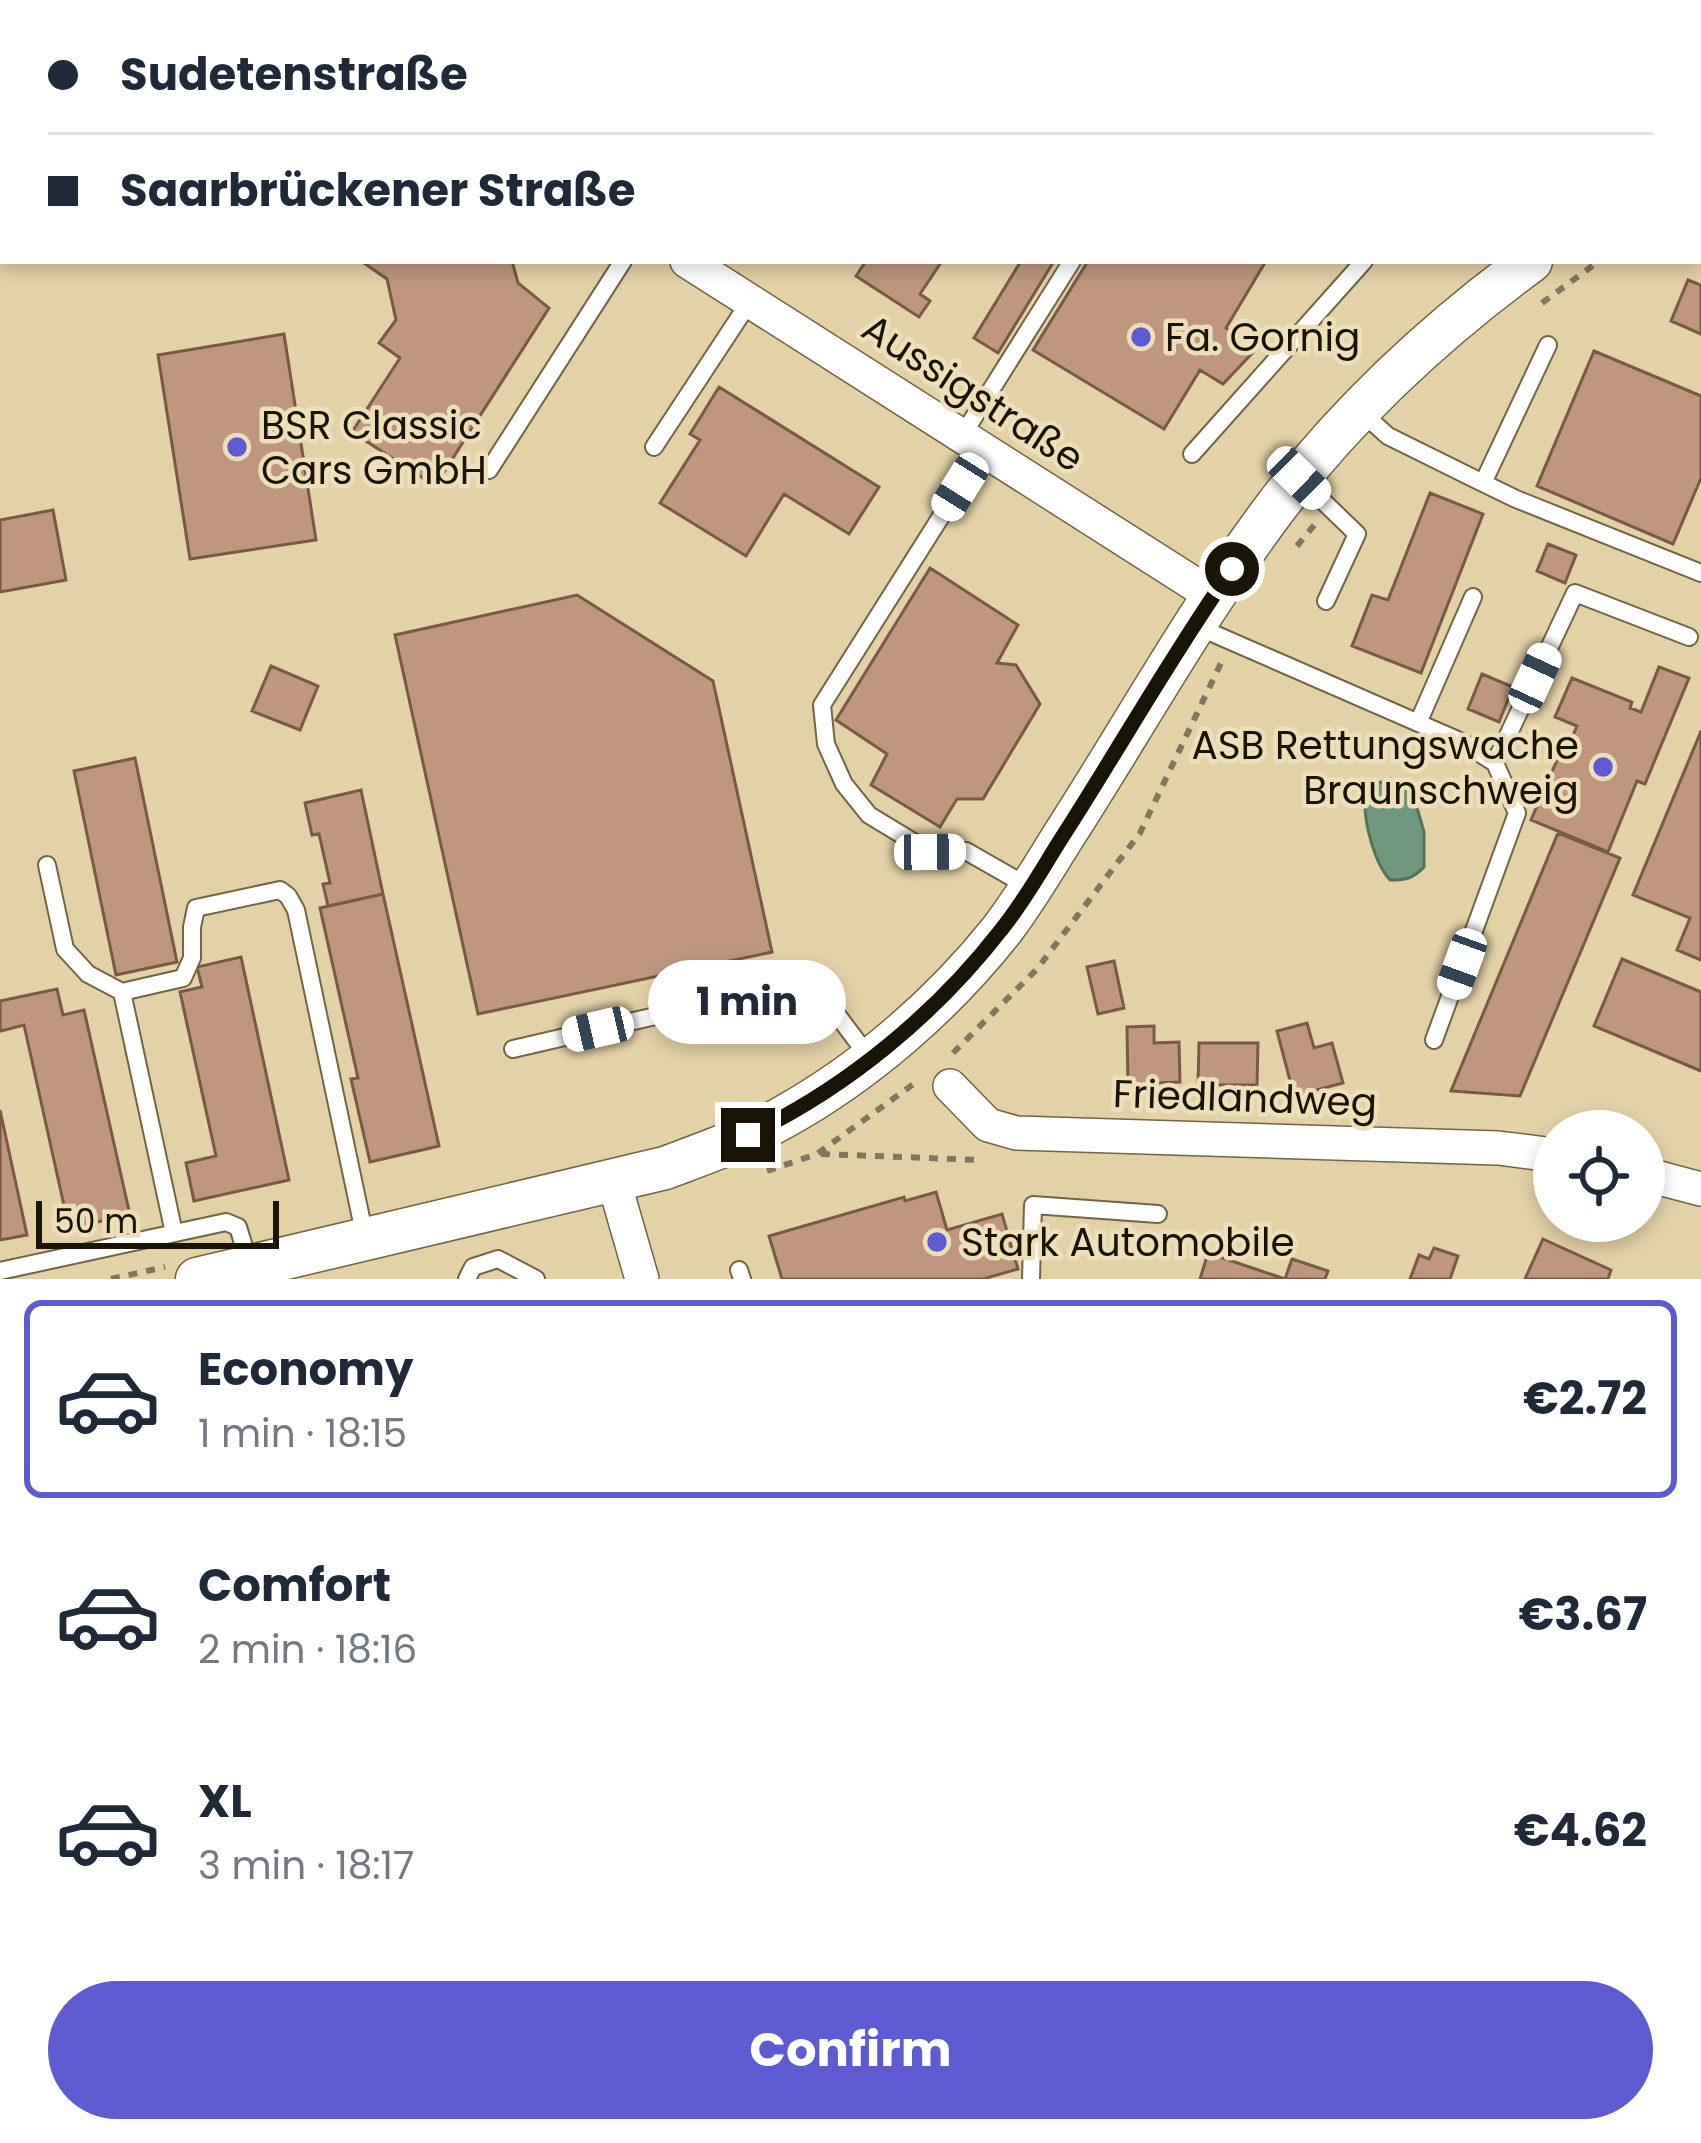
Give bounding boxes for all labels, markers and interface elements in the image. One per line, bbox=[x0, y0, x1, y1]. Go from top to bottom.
text: Sudetenstraße bbox=[120, 43, 468, 106]
text: Saarbrückener Straße bbox=[120, 159, 635, 222]
street label: Aussigstraße bbox=[851, 301, 1095, 485]
place label: Fa. Gornig bbox=[1165, 310, 1360, 365]
marker: Fa. Gornig bbox=[1128, 324, 1154, 350]
place label: BSR Classic Cars GmbH bbox=[261, 398, 487, 498]
marker: BSR Classic Cars GmbH bbox=[224, 434, 250, 460]
car bbox=[1261, 440, 1337, 516]
car bbox=[926, 447, 994, 527]
route start bbox=[1205, 542, 1259, 596]
car bbox=[1503, 638, 1567, 718]
place label: ASB Rettungswache Braunschweig bbox=[1191, 718, 1579, 818]
marker: ASB Rettungswache Braunschweig bbox=[1590, 754, 1616, 780]
car bbox=[894, 833, 966, 871]
car bbox=[1433, 924, 1491, 1004]
callout: 1 min bbox=[649, 961, 847, 1045]
text: 1 min bbox=[696, 974, 798, 1029]
car bbox=[559, 1003, 637, 1055]
street label: Friedlandweg bbox=[1112, 1066, 1378, 1130]
route end bbox=[721, 1108, 775, 1162]
map controls bbox=[1533, 1110, 1665, 1242]
button: locate bbox=[1533, 1110, 1665, 1242]
scale bar bbox=[36, 1195, 279, 1248]
text: 50 m bbox=[54, 1198, 138, 1245]
place label: Stark Automobile bbox=[961, 1215, 1295, 1270]
marker: Stark Automobile bbox=[924, 1229, 950, 1255]
text: Economy bbox=[198, 1338, 413, 1401]
icon: car bbox=[54, 1345, 162, 1453]
text: €2.72 bbox=[1523, 1367, 1647, 1430]
text: 1 min · 18:15 bbox=[198, 1406, 407, 1461]
text: Comfort bbox=[198, 1554, 391, 1617]
icon: car bbox=[54, 1561, 162, 1669]
text: €3.67 bbox=[1519, 1583, 1647, 1646]
text: 2 min · 18:16 bbox=[198, 1622, 417, 1677]
text: XL bbox=[198, 1770, 252, 1833]
icon: car bbox=[54, 1777, 162, 1885]
text: €4.62 bbox=[1514, 1799, 1647, 1862]
text: 3 min · 18:17 bbox=[198, 1838, 414, 1893]
button: Confirm bbox=[48, 1981, 1653, 2119]

